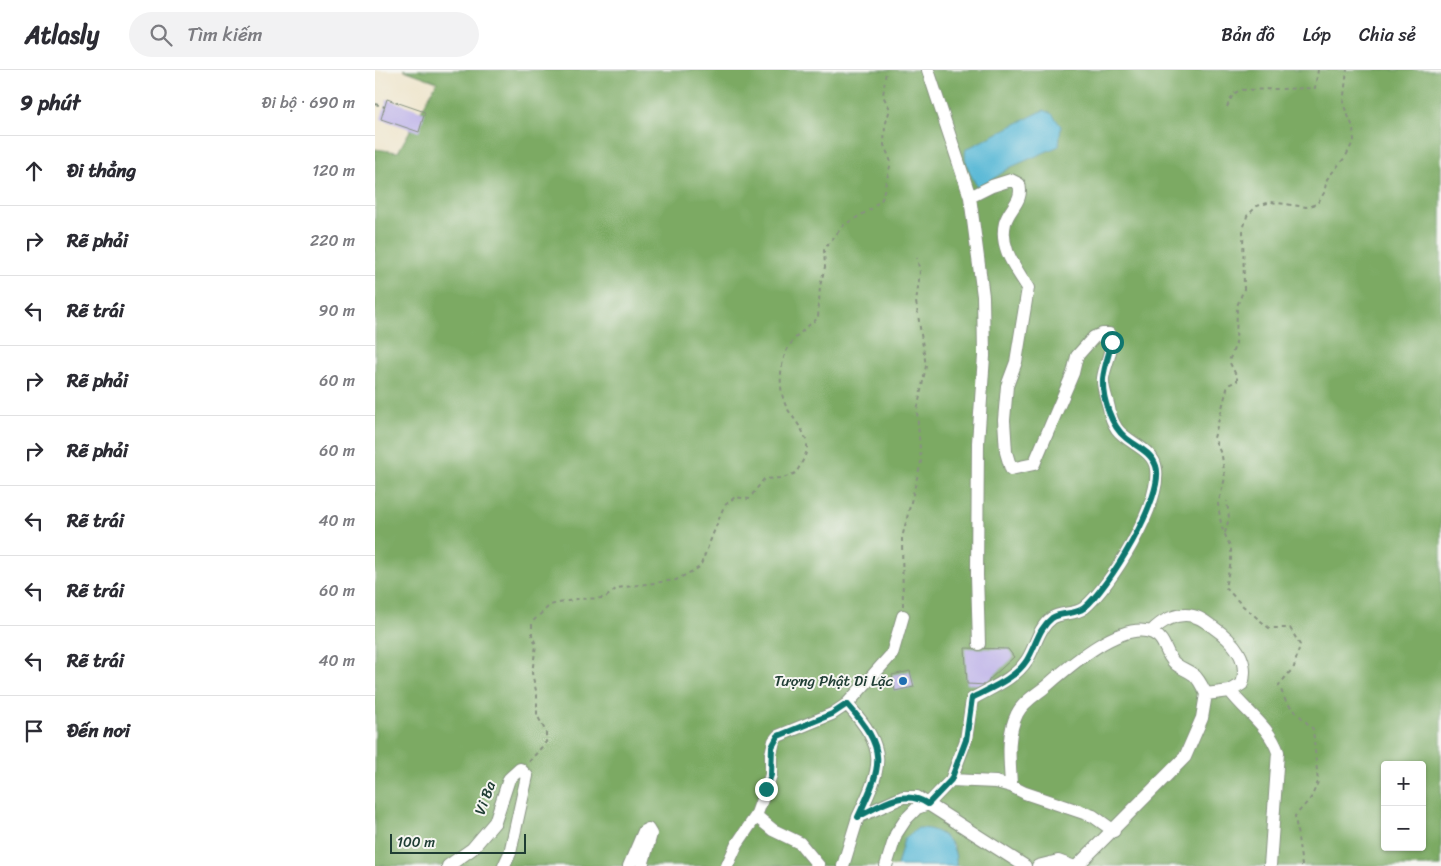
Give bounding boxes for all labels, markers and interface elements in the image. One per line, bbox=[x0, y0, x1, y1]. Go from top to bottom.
search box bbox=[129, 12, 479, 57]
text: Atlasly bbox=[25, 14, 99, 56]
text: Tìm kiếm bbox=[187, 18, 262, 51]
text: Bản đồ bbox=[1221, 19, 1275, 51]
text: Lớp bbox=[1303, 19, 1331, 51]
text: Chia sẻ bbox=[1359, 19, 1416, 51]
icon: search bbox=[147, 21, 175, 49]
text: 9 phút bbox=[20, 84, 80, 122]
text: Đi bộ · 690 m bbox=[262, 88, 355, 117]
text: Đi thẳng bbox=[67, 154, 136, 187]
text: 120 m bbox=[312, 156, 355, 185]
icon: ahead bbox=[20, 157, 48, 185]
text: Rẽ phải bbox=[67, 224, 128, 257]
text: 220 m bbox=[310, 226, 355, 255]
icon: right bbox=[20, 227, 48, 255]
text: Rẽ trái bbox=[67, 294, 124, 327]
text: 90 m bbox=[319, 296, 355, 325]
icon: left bbox=[20, 297, 48, 325]
route start bbox=[1101, 331, 1124, 354]
text: Rẽ phải bbox=[67, 364, 128, 397]
text: 60 m bbox=[319, 366, 355, 395]
icon: right bbox=[20, 367, 48, 395]
text: Rẽ phải bbox=[67, 434, 128, 467]
text: 60 m bbox=[319, 436, 355, 465]
icon: right bbox=[20, 437, 48, 465]
text: Rẽ trái bbox=[67, 504, 124, 537]
text: 40 m bbox=[318, 506, 355, 535]
icon: left bbox=[20, 507, 48, 535]
text: Rẽ trái bbox=[67, 574, 124, 607]
text: 60 m bbox=[319, 576, 355, 605]
icon: left bbox=[20, 577, 48, 605]
text: Rẽ trái bbox=[67, 644, 124, 677]
text: 40 m bbox=[318, 646, 355, 675]
icon: left bbox=[20, 647, 48, 675]
place label: Tượng Phật Di Lặc bbox=[774, 668, 894, 694]
marker: Tượng Phật Di Lặc bbox=[897, 675, 909, 687]
text: Đến nơi bbox=[67, 714, 130, 747]
icon: arrive bbox=[20, 717, 48, 745]
map controls bbox=[1381, 761, 1426, 851]
button: + bbox=[1381, 761, 1426, 806]
street label: Vi Ba bbox=[467, 777, 503, 818]
route end bbox=[755, 778, 778, 801]
button: − bbox=[1381, 806, 1426, 851]
text: 100 m bbox=[397, 830, 435, 855]
scale bar bbox=[390, 831, 526, 854]

